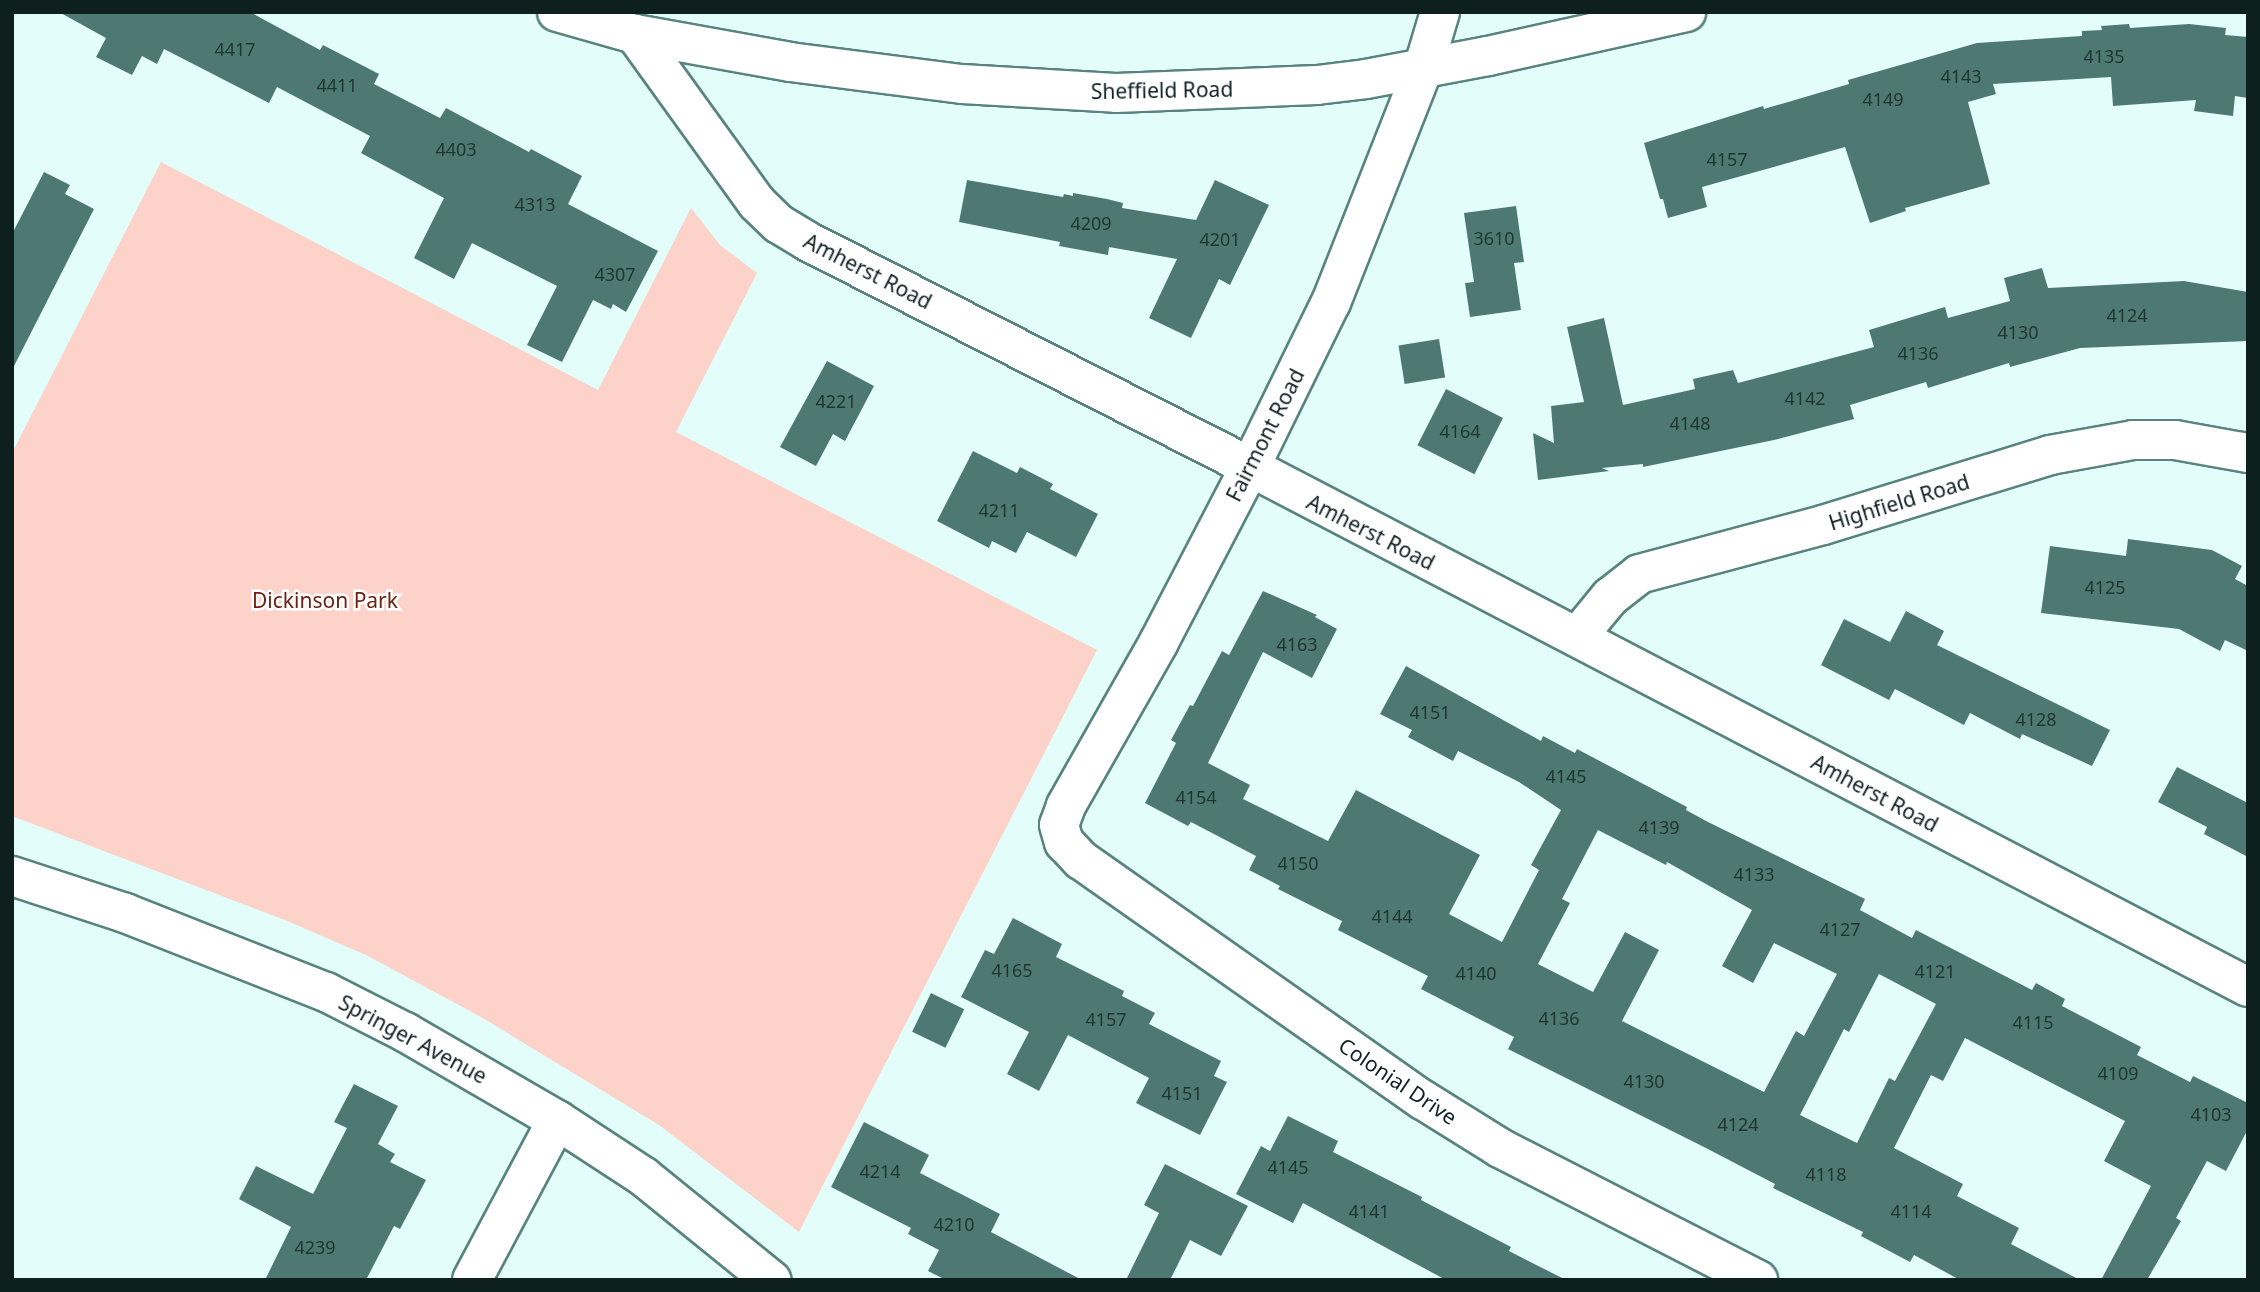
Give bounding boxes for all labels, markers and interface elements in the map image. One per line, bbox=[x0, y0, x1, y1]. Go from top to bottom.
house number: 4417 bbox=[214, 38, 256, 60]
house number: 4135 bbox=[2083, 45, 2125, 67]
house number: 4143 bbox=[1940, 65, 1982, 87]
house number: 4411 bbox=[316, 74, 358, 96]
street label: Sheffield Road bbox=[1091, 76, 1233, 104]
house number: 4149 bbox=[1862, 88, 1904, 110]
house number: 4403 bbox=[435, 138, 477, 160]
house number: 4157 bbox=[1706, 148, 1748, 170]
house number: 4313 bbox=[514, 193, 556, 215]
house number: 4209 bbox=[1070, 212, 1112, 234]
house number: 3610 bbox=[1473, 227, 1515, 249]
street label: Amherst Road bbox=[800, 228, 936, 314]
house number: 4201 bbox=[1199, 228, 1241, 250]
house number: 4307 bbox=[594, 263, 636, 285]
house number: 4124 bbox=[2106, 304, 2148, 326]
house number: 4130 bbox=[1997, 321, 2039, 343]
house number: 4136 bbox=[1897, 342, 1939, 364]
street label: Fairmont Road bbox=[1221, 364, 1309, 506]
house number: 4142 bbox=[1784, 387, 1826, 409]
house number: 4221 bbox=[815, 390, 857, 412]
house number: 4148 bbox=[1669, 412, 1711, 434]
house number: 4164 bbox=[1439, 420, 1481, 442]
street label: Highfield Road bbox=[1826, 469, 1972, 535]
street label: Amherst Road bbox=[1303, 489, 1439, 575]
house number: 4211 bbox=[978, 499, 1020, 521]
house number: 4125 bbox=[2084, 576, 2126, 598]
park label: Dickinson Park bbox=[252, 587, 398, 613]
house number: 4163 bbox=[1276, 633, 1318, 655]
house number: 4151 bbox=[1409, 701, 1451, 723]
house number: 4128 bbox=[2015, 708, 2057, 730]
street label: Amherst Road bbox=[1807, 749, 1943, 837]
house number: 4145 bbox=[1545, 765, 1587, 787]
house number: 4154 bbox=[1175, 786, 1217, 808]
house number: 4139 bbox=[1638, 816, 1680, 838]
house number: 4150 bbox=[1277, 852, 1319, 874]
house number: 4133 bbox=[1733, 863, 1775, 885]
house number: 4144 bbox=[1371, 905, 1413, 927]
house number: 4127 bbox=[1819, 918, 1861, 940]
house number: 4165 bbox=[991, 959, 1033, 981]
house number: 4121 bbox=[1914, 960, 1956, 982]
house number: 4140 bbox=[1455, 962, 1497, 984]
street label: Springer Avenue bbox=[335, 989, 491, 1089]
house number: 4136 bbox=[1538, 1007, 1580, 1029]
house number: 4157 bbox=[1085, 1008, 1127, 1030]
house number: 4115 bbox=[2012, 1011, 2054, 1033]
street label: Colonial Drive bbox=[1334, 1032, 1462, 1130]
house number: 4109 bbox=[2097, 1062, 2139, 1084]
house number: 4130 bbox=[1623, 1070, 1665, 1092]
house number: 4151 bbox=[1161, 1082, 1203, 1104]
house number: 4103 bbox=[2190, 1103, 2232, 1125]
house number: 4124 bbox=[1717, 1113, 1759, 1135]
house number: 4145 bbox=[1267, 1156, 1309, 1178]
house number: 4214 bbox=[859, 1160, 901, 1182]
house number: 4118 bbox=[1805, 1163, 1847, 1185]
house number: 4141 bbox=[1348, 1200, 1390, 1222]
house number: 4114 bbox=[1890, 1200, 1932, 1222]
house number: 4210 bbox=[933, 1213, 975, 1235]
house number: 4239 bbox=[294, 1236, 336, 1258]

